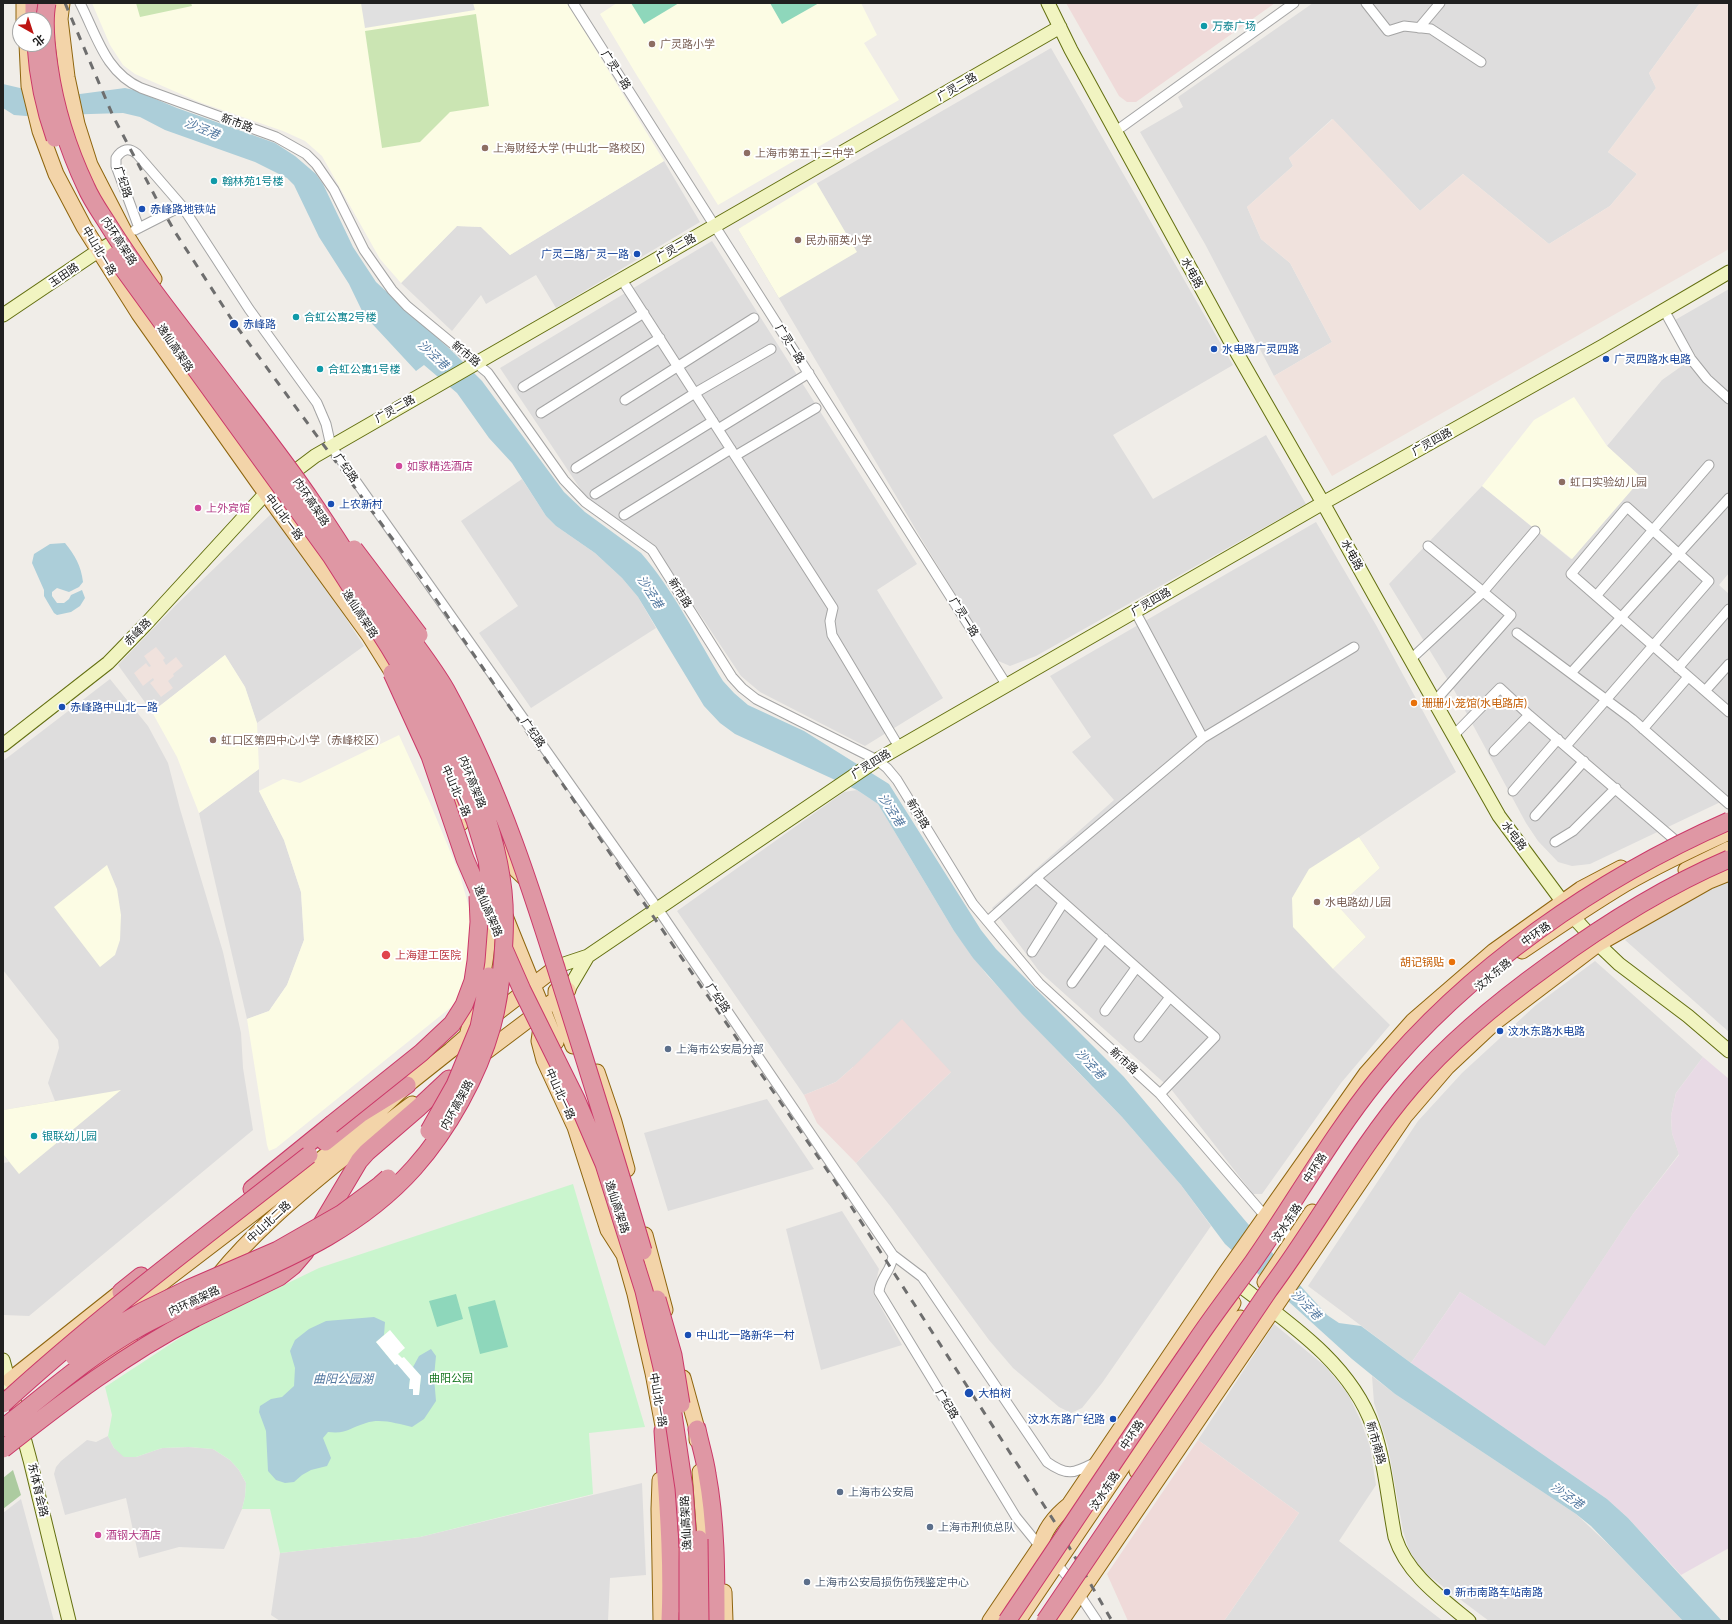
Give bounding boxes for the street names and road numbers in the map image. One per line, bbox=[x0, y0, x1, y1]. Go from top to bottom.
street label: 广灵一路 bbox=[598, 48, 634, 92]
street label: 广灵二路 bbox=[935, 70, 979, 104]
street label: 新市路 bbox=[219, 111, 255, 135]
street label: 广纪路 bbox=[112, 164, 134, 200]
street label: 内环高架路 bbox=[98, 214, 140, 268]
street label: 中山北一路 bbox=[79, 224, 119, 278]
street label: 广灵二路 bbox=[654, 231, 698, 265]
street label: 水电路 bbox=[1178, 255, 1206, 291]
street label: 玉田路 bbox=[47, 260, 81, 290]
street label: 逸仙高架路 bbox=[154, 322, 196, 374]
street label: 广灵一路 bbox=[773, 322, 807, 366]
street label: 新市路 bbox=[449, 338, 483, 370]
street label: 广灵二路 bbox=[373, 393, 417, 425]
street label: 广灵四路 bbox=[1410, 426, 1454, 458]
street label: 广纪路 bbox=[331, 451, 361, 485]
street label: 内环高架路 bbox=[290, 476, 332, 528]
street label: 中山北一路 bbox=[262, 491, 306, 543]
street label: 水电路 bbox=[1338, 537, 1366, 573]
street label: 新市路 bbox=[666, 576, 694, 610]
street label: 广灵四路 bbox=[1129, 585, 1173, 619]
street label: 逸仙高架路 bbox=[339, 587, 381, 641]
street label: 广灵一路 bbox=[947, 595, 981, 639]
street label: 赤峰路 bbox=[122, 616, 154, 648]
street label: 广纪路 bbox=[518, 716, 548, 750]
street label: 广灵四路 bbox=[849, 747, 893, 781]
street label: 内环高架路 bbox=[456, 754, 488, 810]
street label: 中山北一路 bbox=[439, 763, 473, 819]
street label: 新市路 bbox=[904, 796, 932, 832]
street label: 水电路 bbox=[1499, 819, 1529, 853]
street label: 逸仙高架路 bbox=[471, 883, 505, 939]
street label: 中环路 bbox=[1519, 919, 1553, 949]
street label: 汶水东路 bbox=[1472, 956, 1514, 994]
street label: 广纪路 bbox=[703, 981, 733, 1015]
street label: 新市路 bbox=[1107, 1045, 1141, 1077]
street label: 中山北一路 bbox=[542, 1066, 578, 1122]
street label: 内环高架路 bbox=[438, 1078, 476, 1132]
street label: 中环路 bbox=[1300, 1151, 1330, 1185]
street label: 逸仙高架路 bbox=[602, 1179, 632, 1235]
street label: 中山北二路 bbox=[244, 1198, 294, 1246]
street label: 汶水东路 bbox=[1269, 1201, 1305, 1245]
street label: 内环高架路 bbox=[166, 1283, 222, 1319]
street label: 中山北一路 bbox=[647, 1372, 669, 1428]
street label: 广纪路 bbox=[933, 1386, 961, 1422]
street label: 中环路 bbox=[1117, 1418, 1147, 1452]
street label: 新市南路 bbox=[1364, 1420, 1388, 1466]
street label: 东体育会路 bbox=[25, 1462, 51, 1518]
street label: 汶水东路 bbox=[1087, 1469, 1123, 1513]
street label: 逸仙高架路 bbox=[678, 1495, 694, 1551]

